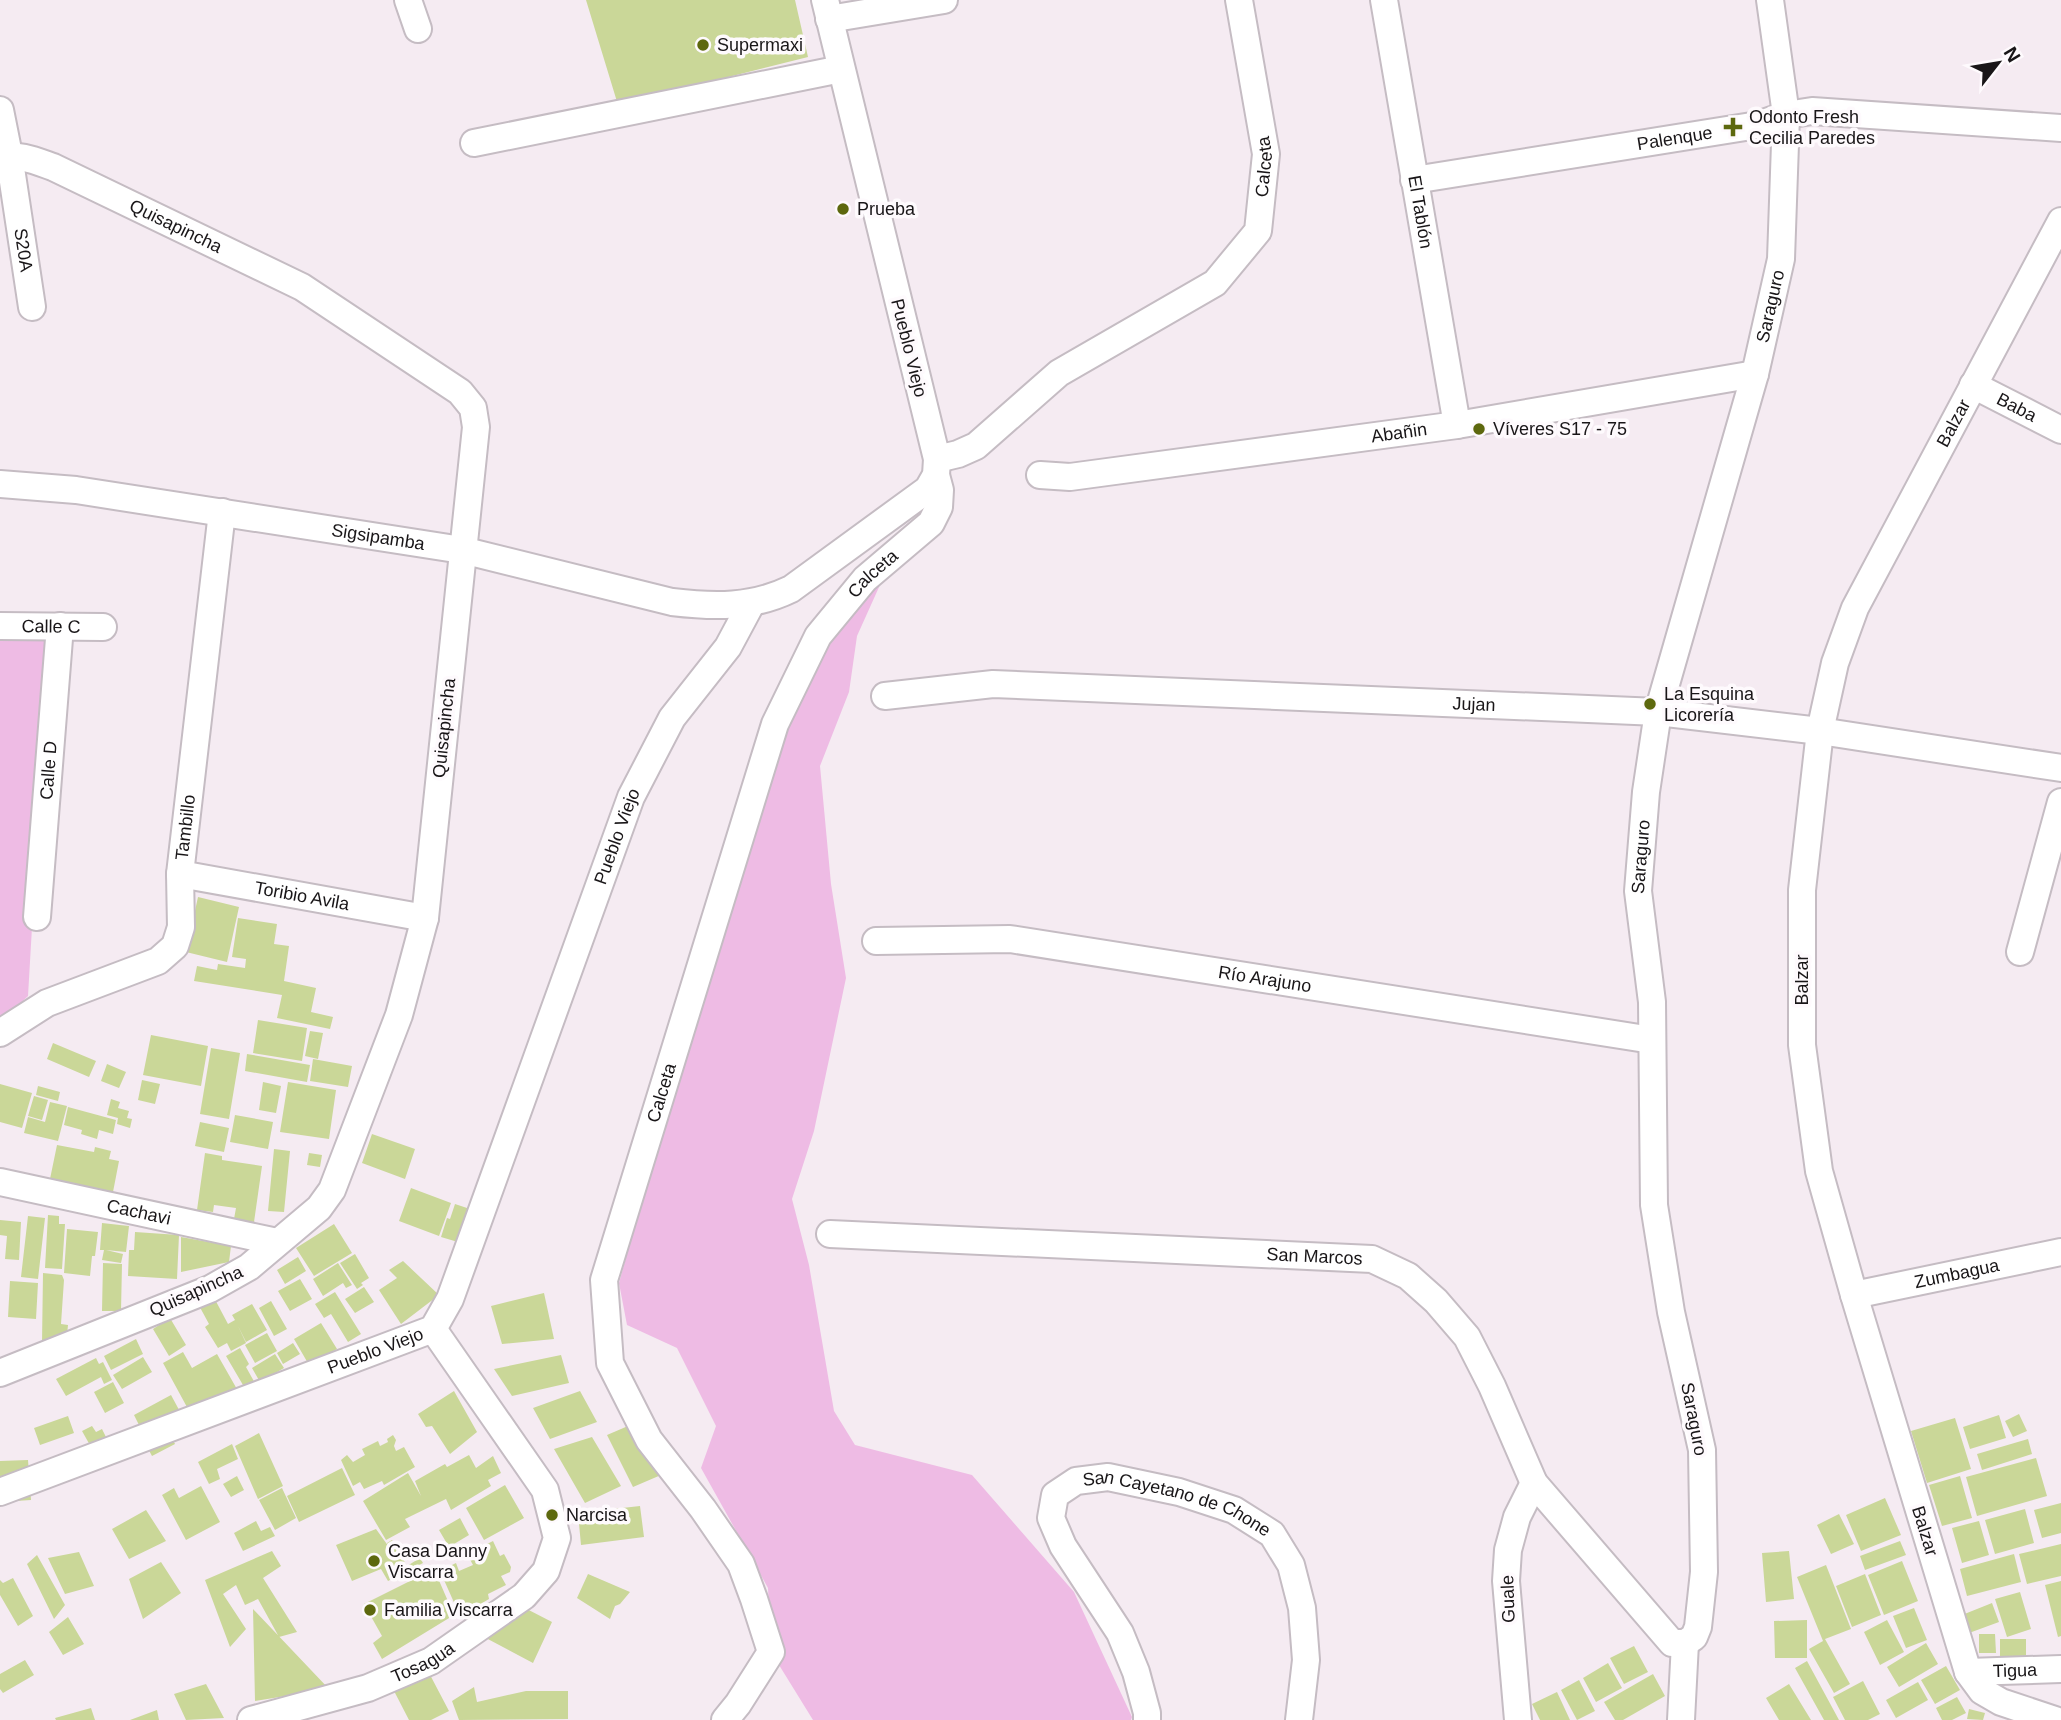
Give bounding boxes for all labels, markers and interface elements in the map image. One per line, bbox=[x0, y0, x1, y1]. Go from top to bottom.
north arrow bbox=[1963, 28, 2033, 98]
place label: Supermaxi bbox=[717, 35, 803, 55]
marker: Supermaxi bbox=[695, 37, 711, 53]
text: N bbox=[2000, 43, 2025, 66]
place label: Odonto Fresh Cecilia Paredes bbox=[1749, 107, 1875, 148]
marker: Odonto Fresh Cecilia Paredes bbox=[1723, 117, 1743, 137]
street label: Palenque bbox=[1636, 122, 1714, 154]
street label: Calceta bbox=[1252, 134, 1276, 198]
street label: El Tablón bbox=[1404, 174, 1436, 250]
street label: Quisapincha bbox=[126, 195, 226, 257]
place label: Prueba bbox=[857, 199, 916, 219]
marker: Prueba bbox=[835, 201, 851, 217]
street label: S20A bbox=[10, 227, 37, 273]
street label: Saraguro bbox=[1752, 268, 1788, 345]
street label: Pueblo Viejo bbox=[887, 297, 931, 399]
street label: Baba bbox=[1993, 389, 2041, 426]
street label: Balzar bbox=[1933, 396, 1974, 450]
street label: Abañin bbox=[1370, 419, 1428, 446]
place label: Víveres S17 - 75 bbox=[1493, 419, 1627, 439]
marker: Víveres S17 - 75 bbox=[1471, 421, 1487, 437]
street label: Sigsipamba bbox=[330, 520, 427, 554]
street label: Calceta bbox=[844, 545, 903, 602]
street label: Calle C bbox=[21, 616, 81, 637]
street label: Quisapincha bbox=[429, 676, 459, 779]
place label: La Esquina Licorería bbox=[1664, 684, 1755, 725]
street label: Jujan bbox=[1452, 693, 1496, 715]
marker: La Esquina Licorería bbox=[1642, 696, 1658, 712]
street label: Calle D bbox=[36, 740, 61, 801]
street label: Pueblo Viejo bbox=[590, 785, 644, 887]
street label: Tambillo bbox=[172, 793, 199, 861]
street label: Saraguro bbox=[1628, 819, 1654, 894]
street label: Toribio Avila bbox=[253, 878, 352, 914]
street label: Balzar bbox=[1792, 954, 1812, 1006]
street label: Río Arajuno bbox=[1217, 962, 1313, 996]
street label: Calceta bbox=[643, 1060, 680, 1125]
street label: Cachavi bbox=[105, 1195, 173, 1229]
street label: San Marcos bbox=[1266, 1244, 1363, 1269]
street label: Zumbagua bbox=[1913, 1255, 2002, 1292]
street label: Quisapincha bbox=[146, 1261, 247, 1320]
street label: Pueblo Viejo bbox=[325, 1324, 426, 1378]
street label: Saraguro bbox=[1677, 1381, 1711, 1457]
street label: San Cayetano de Chone bbox=[1081, 1466, 1274, 1541]
street label: Balzar bbox=[1908, 1504, 1942, 1558]
place label: Narcisa bbox=[566, 1505, 628, 1525]
marker: Narcisa bbox=[544, 1507, 560, 1523]
place label: Casa Danny Viscarra bbox=[388, 1541, 487, 1582]
marker: Casa Danny Viscarra bbox=[366, 1553, 382, 1569]
street label: Guale bbox=[1497, 1575, 1519, 1623]
place label: Familia Viscarra bbox=[384, 1600, 514, 1620]
marker: Familia Viscarra bbox=[362, 1602, 378, 1618]
street label: Tosagua bbox=[389, 1637, 459, 1687]
street label: Tigua bbox=[1992, 1660, 2038, 1681]

